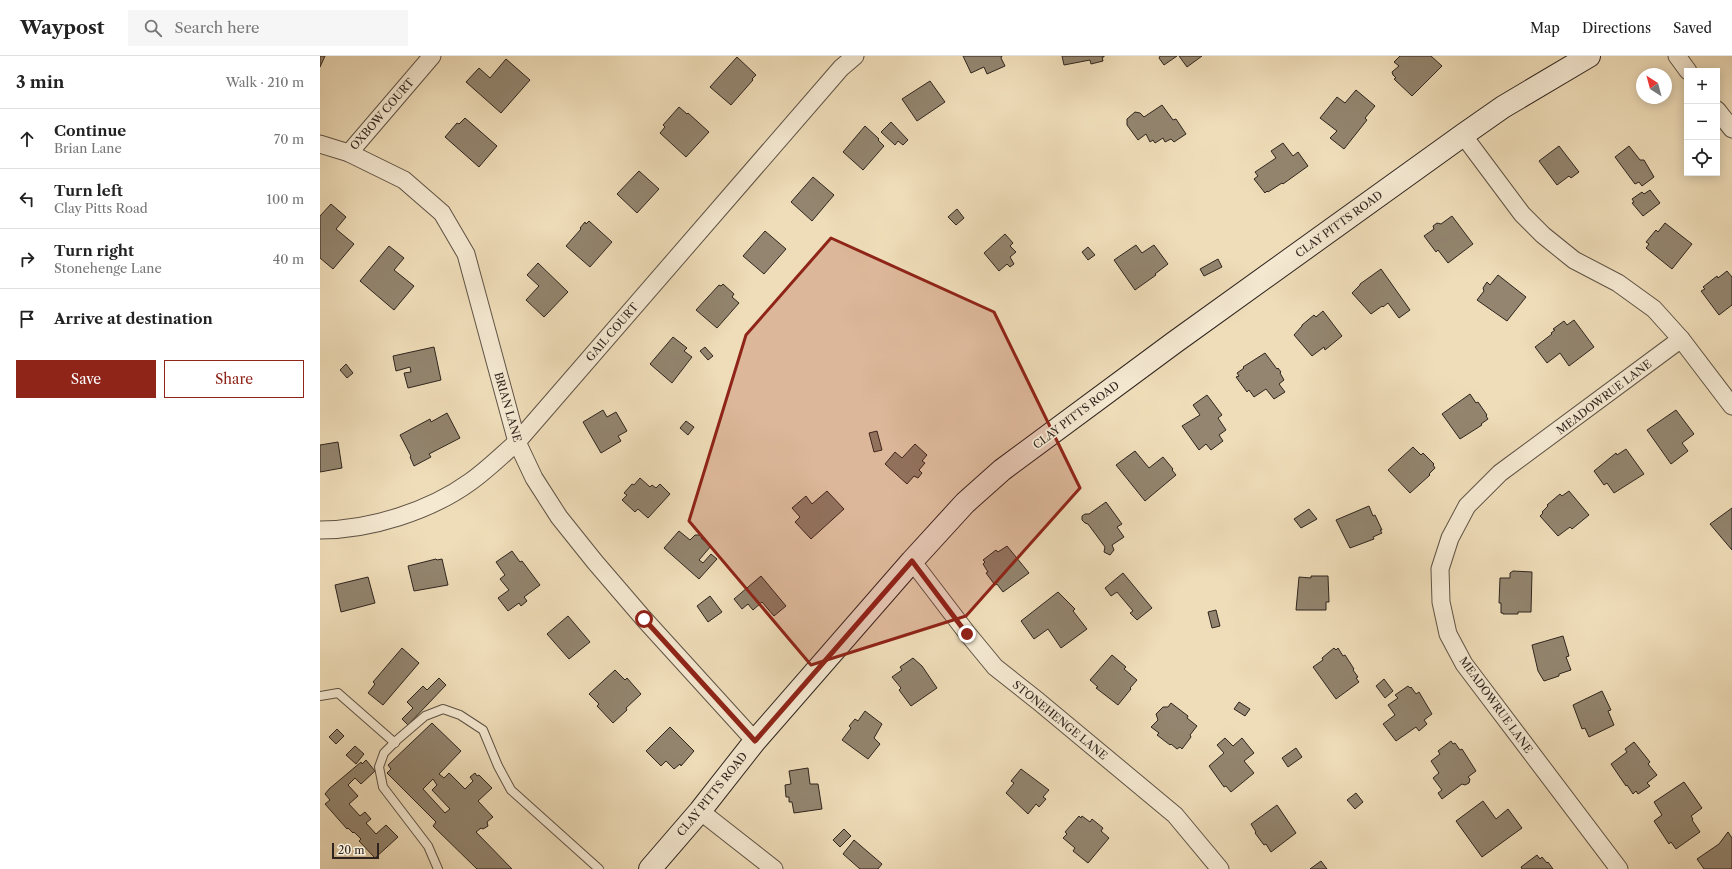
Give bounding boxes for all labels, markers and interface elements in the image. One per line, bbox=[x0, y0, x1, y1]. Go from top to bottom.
search box bbox=[128, 10, 408, 46]
text: Waypost bbox=[20, 16, 104, 39]
icon: search bbox=[142, 17, 164, 39]
text: Search here bbox=[174, 18, 259, 37]
text: Map bbox=[1530, 19, 1560, 37]
text: Directions bbox=[1582, 19, 1651, 37]
text: Saved bbox=[1673, 19, 1712, 37]
north arrow bbox=[1636, 68, 1672, 104]
map controls bbox=[1684, 68, 1720, 176]
button: + bbox=[1684, 68, 1720, 104]
text: 3 min bbox=[16, 72, 65, 92]
text: Walk · 210 m bbox=[226, 74, 304, 90]
street label: OXBOW COURT bbox=[347, 75, 417, 153]
button: − bbox=[1684, 104, 1720, 140]
text: Continue bbox=[54, 121, 126, 140]
icon: ahead bbox=[16, 128, 38, 150]
text: 70 m bbox=[274, 131, 304, 147]
text: Brian Lane bbox=[54, 140, 122, 156]
button: locate bbox=[1684, 140, 1720, 176]
text: Turn left bbox=[54, 181, 123, 200]
icon: left bbox=[16, 188, 38, 210]
street label: CLAY PITTS ROAD bbox=[1293, 188, 1385, 260]
text: 100 m bbox=[266, 191, 304, 207]
text: Clay Pitts Road bbox=[54, 200, 148, 216]
text: Turn right bbox=[54, 241, 134, 260]
icon: right bbox=[16, 248, 38, 270]
text: 40 m bbox=[273, 251, 304, 267]
text: Stonehenge Lane bbox=[54, 260, 162, 276]
street label: GAIL COURT bbox=[583, 299, 642, 364]
icon: arrive bbox=[16, 308, 38, 330]
text: Arrive at destination bbox=[54, 309, 213, 328]
street label: MEADOWRUE LANE bbox=[1554, 356, 1655, 437]
button: Save bbox=[16, 360, 156, 398]
button: Share bbox=[164, 360, 304, 398]
street label: BRIAN LANE bbox=[491, 370, 525, 444]
street label: CLAY PITTS ROAD bbox=[1030, 378, 1122, 452]
route start bbox=[635, 610, 653, 628]
route end bbox=[958, 625, 976, 643]
street label: MEADOWRUE LANE bbox=[1456, 654, 1536, 756]
street label: STONEHENGE LANE bbox=[1010, 677, 1111, 763]
street label: CLAY PITTS ROAD bbox=[674, 749, 750, 839]
scale bar bbox=[332, 841, 379, 860]
text: 20 m bbox=[338, 843, 364, 857]

